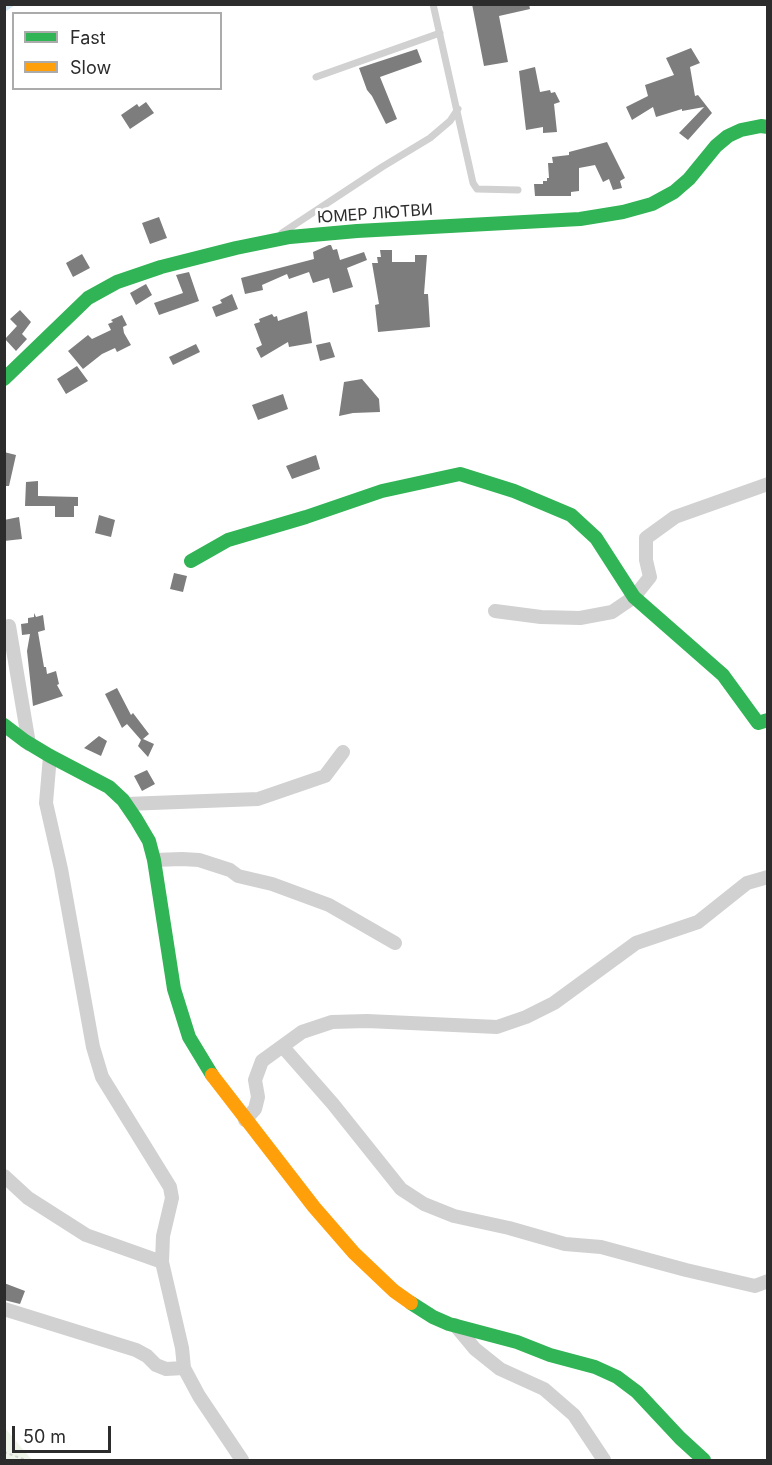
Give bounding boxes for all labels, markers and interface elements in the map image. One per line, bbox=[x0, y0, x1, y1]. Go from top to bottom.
legend bbox=[12, 12, 222, 90]
text: Fast bbox=[70, 27, 106, 48]
text: Slow bbox=[70, 57, 111, 78]
street label: ЮМЕР ЛЮТВИ bbox=[316, 200, 434, 228]
scale bar bbox=[15, 1414, 114, 1452]
text: 50 m bbox=[23, 1426, 66, 1447]

